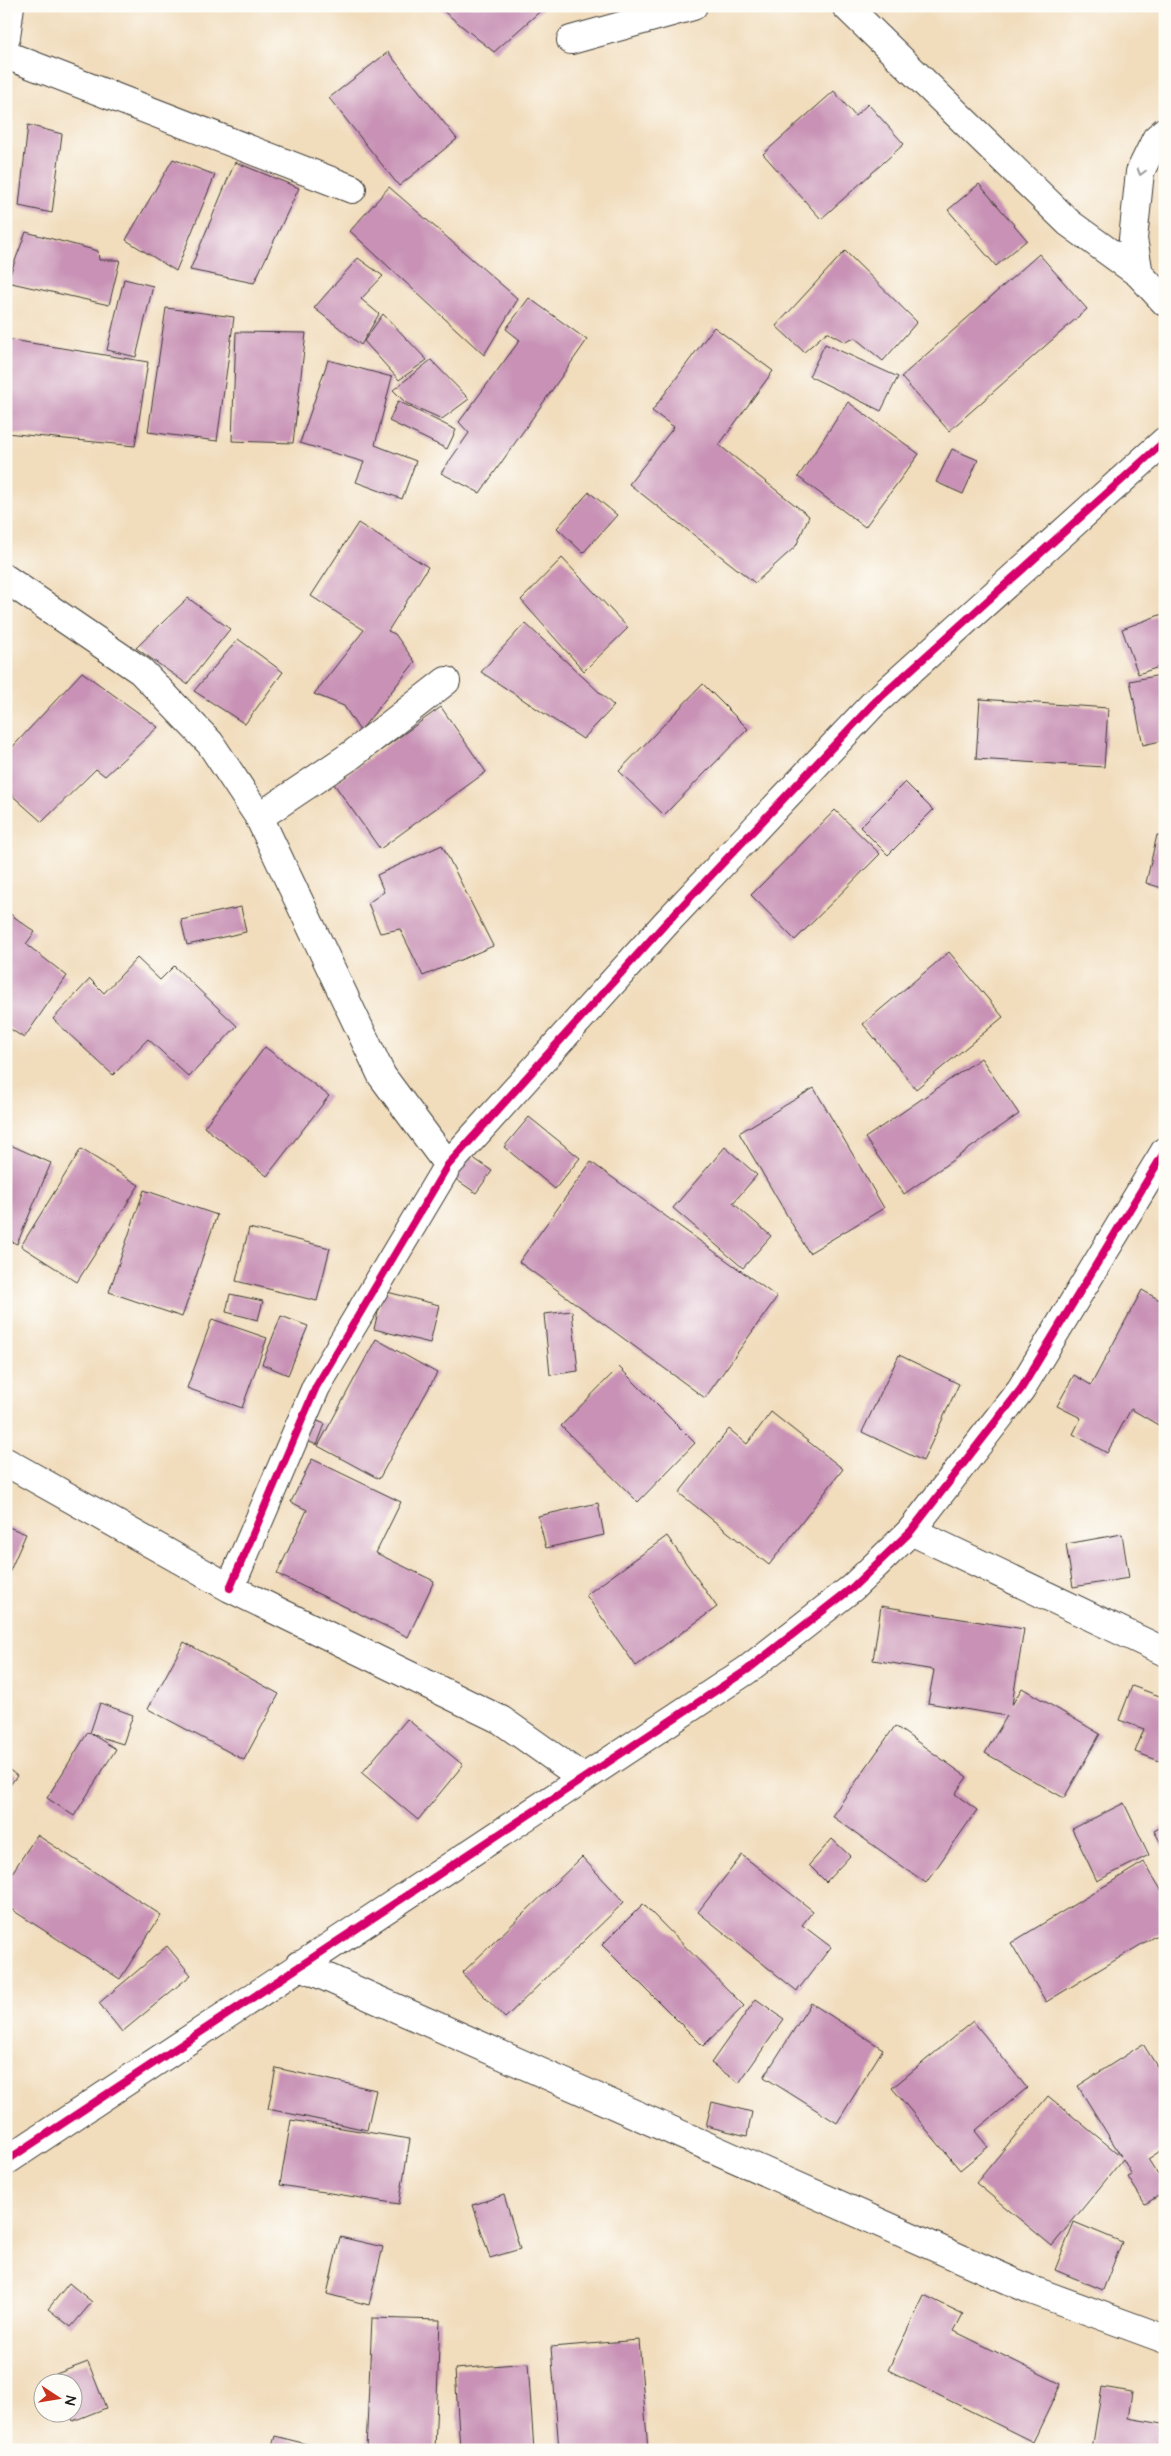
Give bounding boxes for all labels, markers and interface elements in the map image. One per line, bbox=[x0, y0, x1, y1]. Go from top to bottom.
one-way arrow bbox=[1137, 168, 1147, 176]
north arrow bbox=[32, 2374, 82, 2424]
text: N bbox=[59, 2394, 80, 2407]

